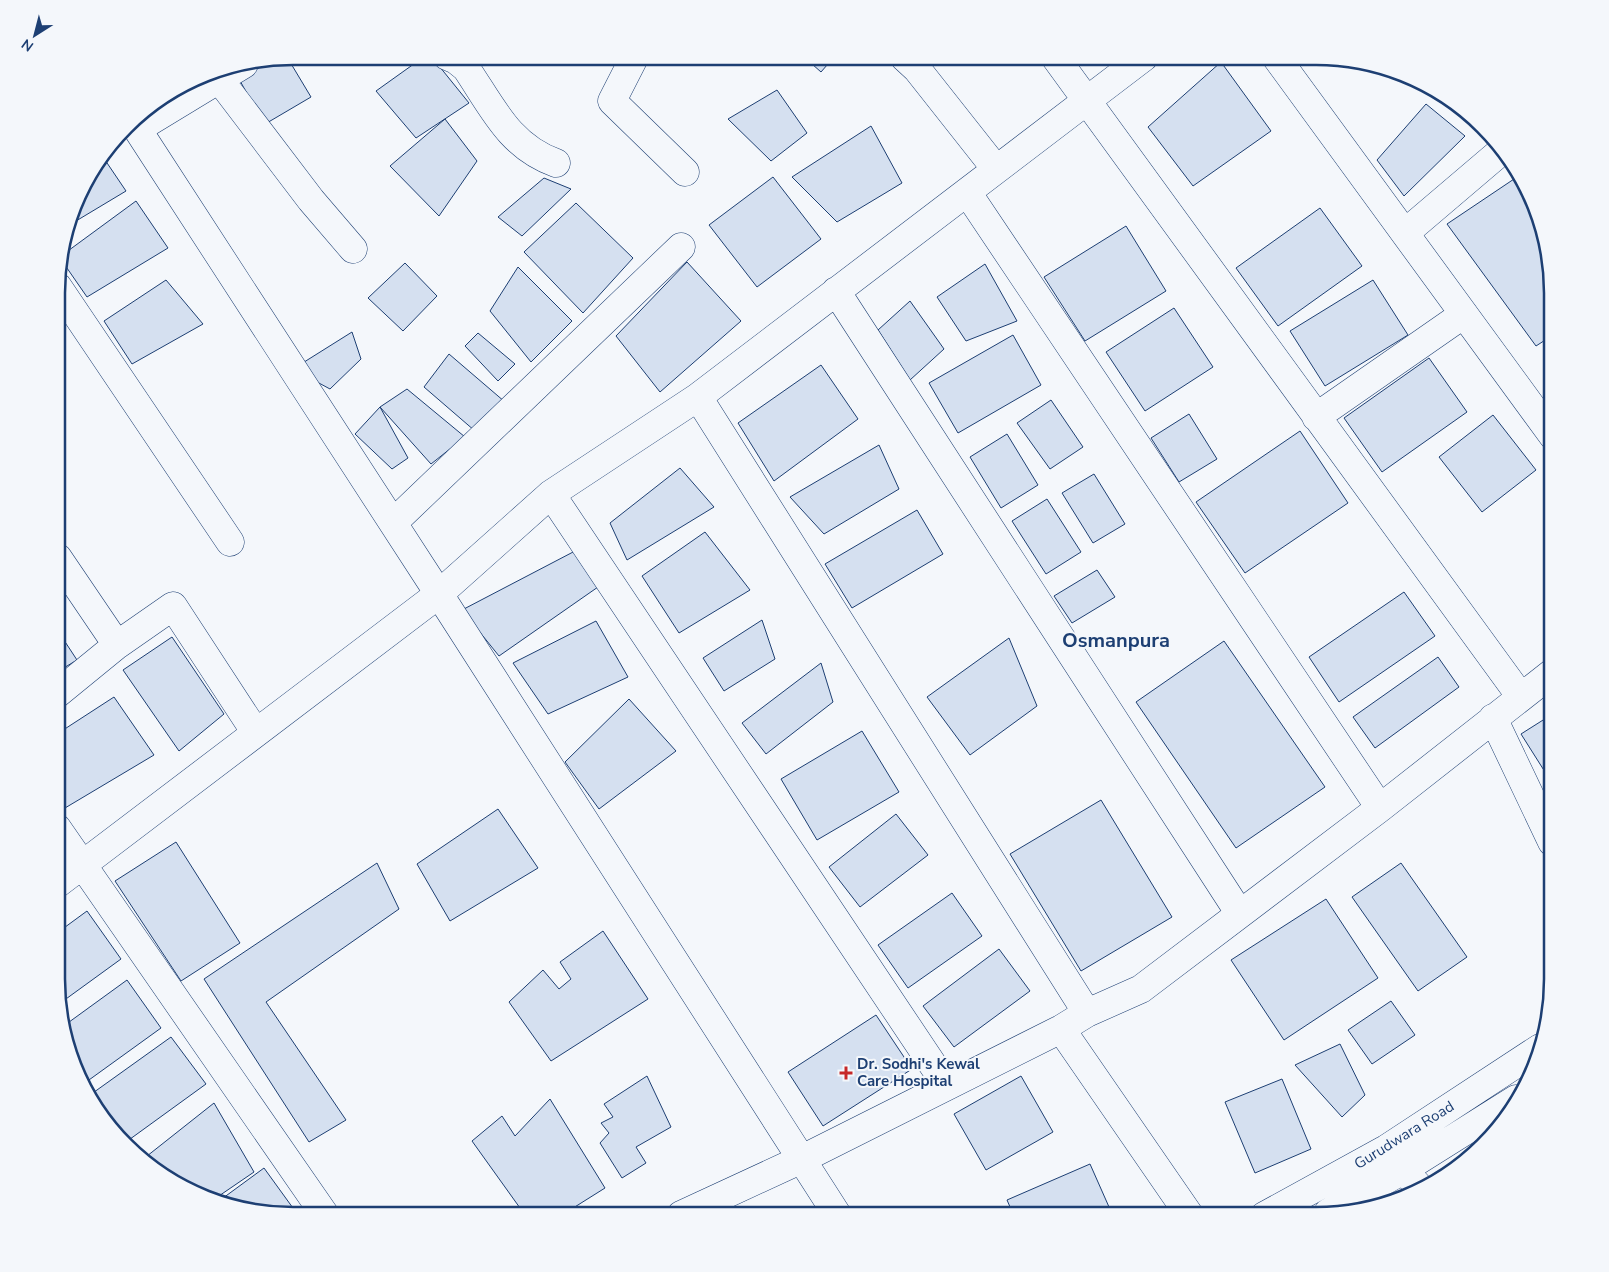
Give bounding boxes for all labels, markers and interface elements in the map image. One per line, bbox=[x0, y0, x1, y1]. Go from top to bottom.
north arrow bbox=[10, 10, 60, 60]
text: N bbox=[18, 34, 37, 56]
district label: Osmanpura bbox=[1062, 627, 1170, 654]
place label: Dr. Sodhi's Kewal Care Hospital bbox=[857, 1054, 980, 1091]
marker: Dr. Sodhi's Kewal Care Hospital bbox=[839, 1066, 853, 1080]
street label: Gurudwara Road bbox=[1350, 1096, 1458, 1174]

